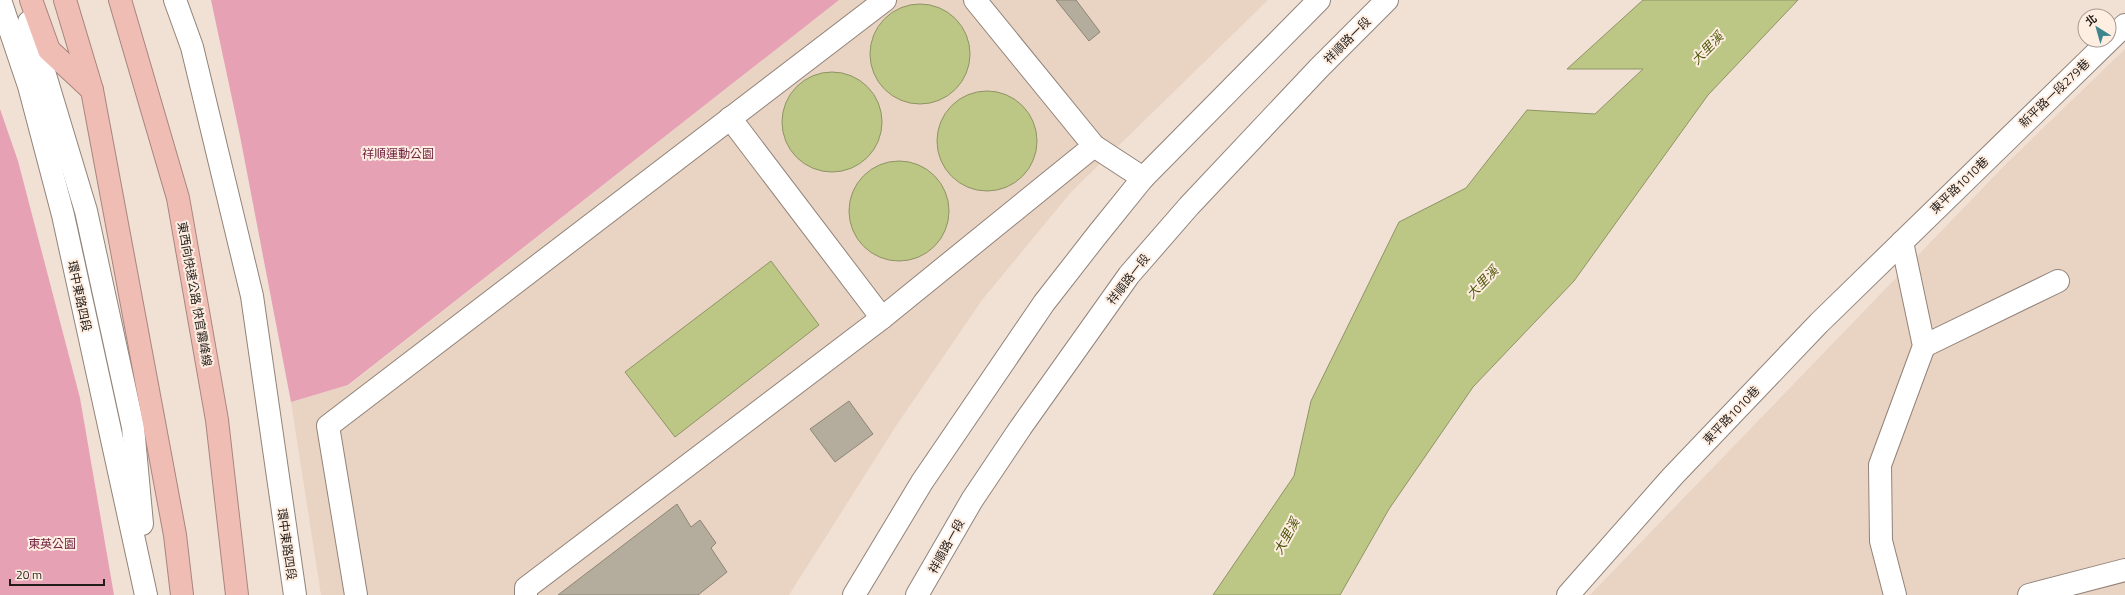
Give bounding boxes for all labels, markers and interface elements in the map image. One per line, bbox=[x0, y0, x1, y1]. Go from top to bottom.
north arrow bbox=[2077, 8, 2117, 48]
text: 北 bbox=[2082, 10, 2100, 30]
street label: 祥順路一段 bbox=[1319, 12, 1375, 68]
water label: 大里溪 bbox=[1686, 26, 1729, 69]
street label: 新平路一段279巷 bbox=[2014, 54, 2094, 132]
park label: 祥順運動公園 bbox=[362, 144, 434, 163]
street label: 東平路1010巷 bbox=[1925, 152, 1993, 218]
street label: 東西向快速公路 快官霧峰線 bbox=[173, 220, 217, 368]
street label: 祥順路一段 bbox=[1102, 250, 1154, 308]
street label: 環中東路四段 bbox=[63, 259, 97, 333]
water label: 大里溪 bbox=[1461, 260, 1504, 303]
street label: 東平路1010巷 bbox=[1698, 381, 1764, 449]
street label: 環中東路四段 bbox=[273, 507, 301, 581]
water label: 大里溪 bbox=[1268, 512, 1305, 558]
street label: 祥順路一段 bbox=[923, 515, 969, 577]
park label: 東英公園 bbox=[28, 534, 76, 553]
scale bar bbox=[10, 561, 104, 587]
text: 20 m bbox=[16, 565, 42, 584]

